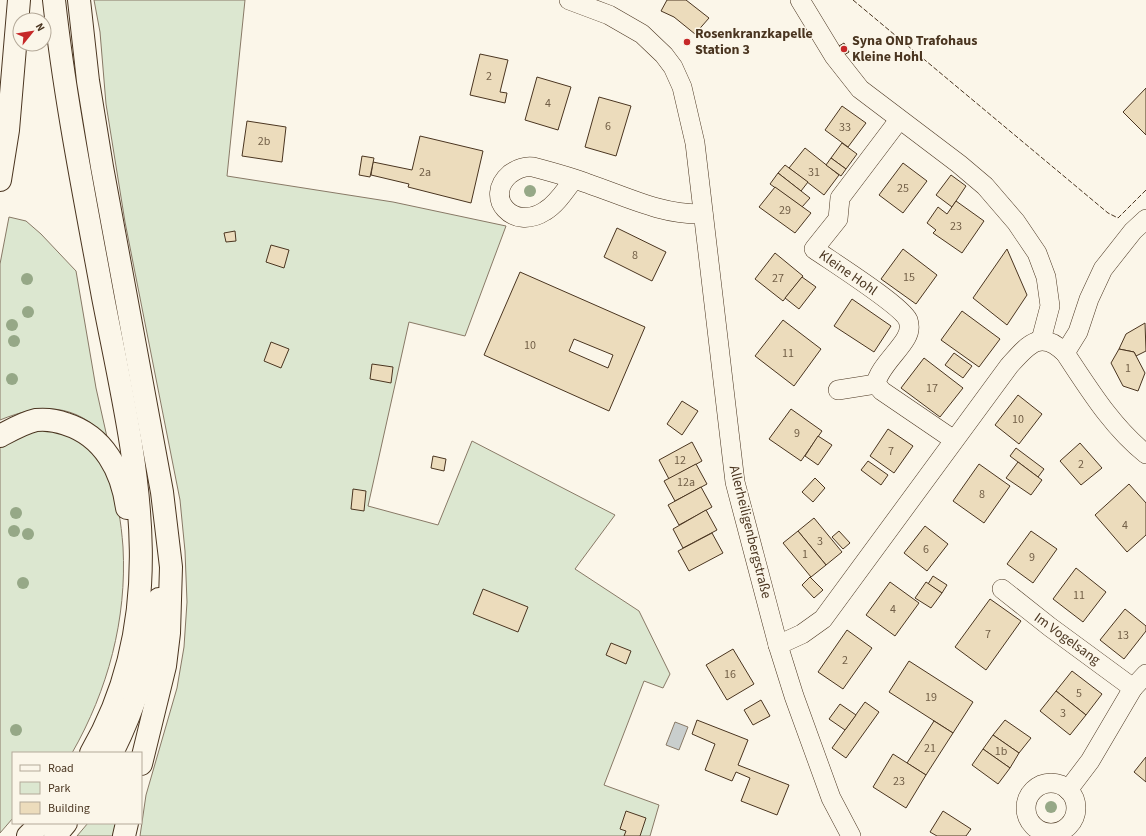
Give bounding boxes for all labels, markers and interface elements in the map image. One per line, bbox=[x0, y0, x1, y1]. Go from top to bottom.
north arrow bbox=[12, 12, 52, 52]
text: N bbox=[32, 20, 49, 34]
place label: Rosenkranzkapelle Station 3 bbox=[695, 24, 813, 60]
place label: Syna OND Trafohaus Kleine Hohl bbox=[852, 31, 978, 67]
marker: Rosenkranzkapelle Station 3 bbox=[682, 37, 692, 47]
marker: Syna OND Trafohaus Kleine Hohl bbox=[839, 44, 849, 54]
house number: 2 bbox=[486, 68, 492, 85]
house number: 4 bbox=[545, 95, 551, 112]
house number: 6 bbox=[605, 118, 611, 135]
house number: 33 bbox=[839, 119, 851, 136]
house number: 2b bbox=[258, 133, 271, 150]
house number: 2a bbox=[419, 164, 431, 181]
house number: 31 bbox=[808, 164, 820, 181]
house number: 25 bbox=[897, 180, 909, 197]
house number: 29 bbox=[779, 202, 791, 219]
house number: 23 bbox=[950, 218, 962, 235]
street label: Kleine Hohl bbox=[815, 245, 882, 301]
house number: 8 bbox=[632, 247, 638, 264]
house number: 15 bbox=[903, 269, 915, 286]
house number: 27 bbox=[772, 270, 784, 287]
house number: 10 bbox=[524, 337, 536, 354]
house number: 11 bbox=[782, 345, 794, 362]
house number: 1 bbox=[1125, 360, 1131, 377]
house number: 17 bbox=[926, 380, 938, 397]
house number: 10 bbox=[1012, 411, 1024, 428]
house number: 9 bbox=[794, 425, 800, 442]
house number: 7 bbox=[888, 443, 894, 460]
house number: 12 bbox=[674, 452, 686, 469]
house number: 2 bbox=[1078, 456, 1084, 473]
street label: Allerheiligenbergstraße bbox=[724, 463, 776, 601]
house number: 12a bbox=[677, 474, 695, 491]
house number: 8 bbox=[979, 486, 985, 503]
house number: 4 bbox=[1122, 517, 1128, 534]
house number: 3 bbox=[817, 533, 823, 550]
house number: 6 bbox=[923, 541, 929, 558]
house number: 1 bbox=[802, 546, 808, 563]
house number: 9 bbox=[1029, 549, 1035, 566]
house number: 11 bbox=[1073, 587, 1085, 604]
house number: 4 bbox=[890, 601, 896, 618]
street label: Im Vogelsang bbox=[1030, 608, 1104, 670]
house number: 7 bbox=[985, 626, 991, 643]
house number: 13 bbox=[1117, 627, 1129, 644]
house number: 2 bbox=[842, 652, 848, 669]
house number: 16 bbox=[724, 666, 736, 683]
house number: 5 bbox=[1076, 685, 1082, 702]
house number: 19 bbox=[925, 689, 937, 706]
house number: 3 bbox=[1060, 705, 1066, 722]
house number: 21 bbox=[924, 740, 936, 757]
house number: 1b bbox=[995, 743, 1008, 760]
legend bbox=[12, 752, 142, 824]
text: Road bbox=[48, 760, 74, 777]
house number: 23 bbox=[893, 773, 905, 790]
text: Park bbox=[48, 780, 70, 797]
text: Building bbox=[48, 800, 90, 817]

